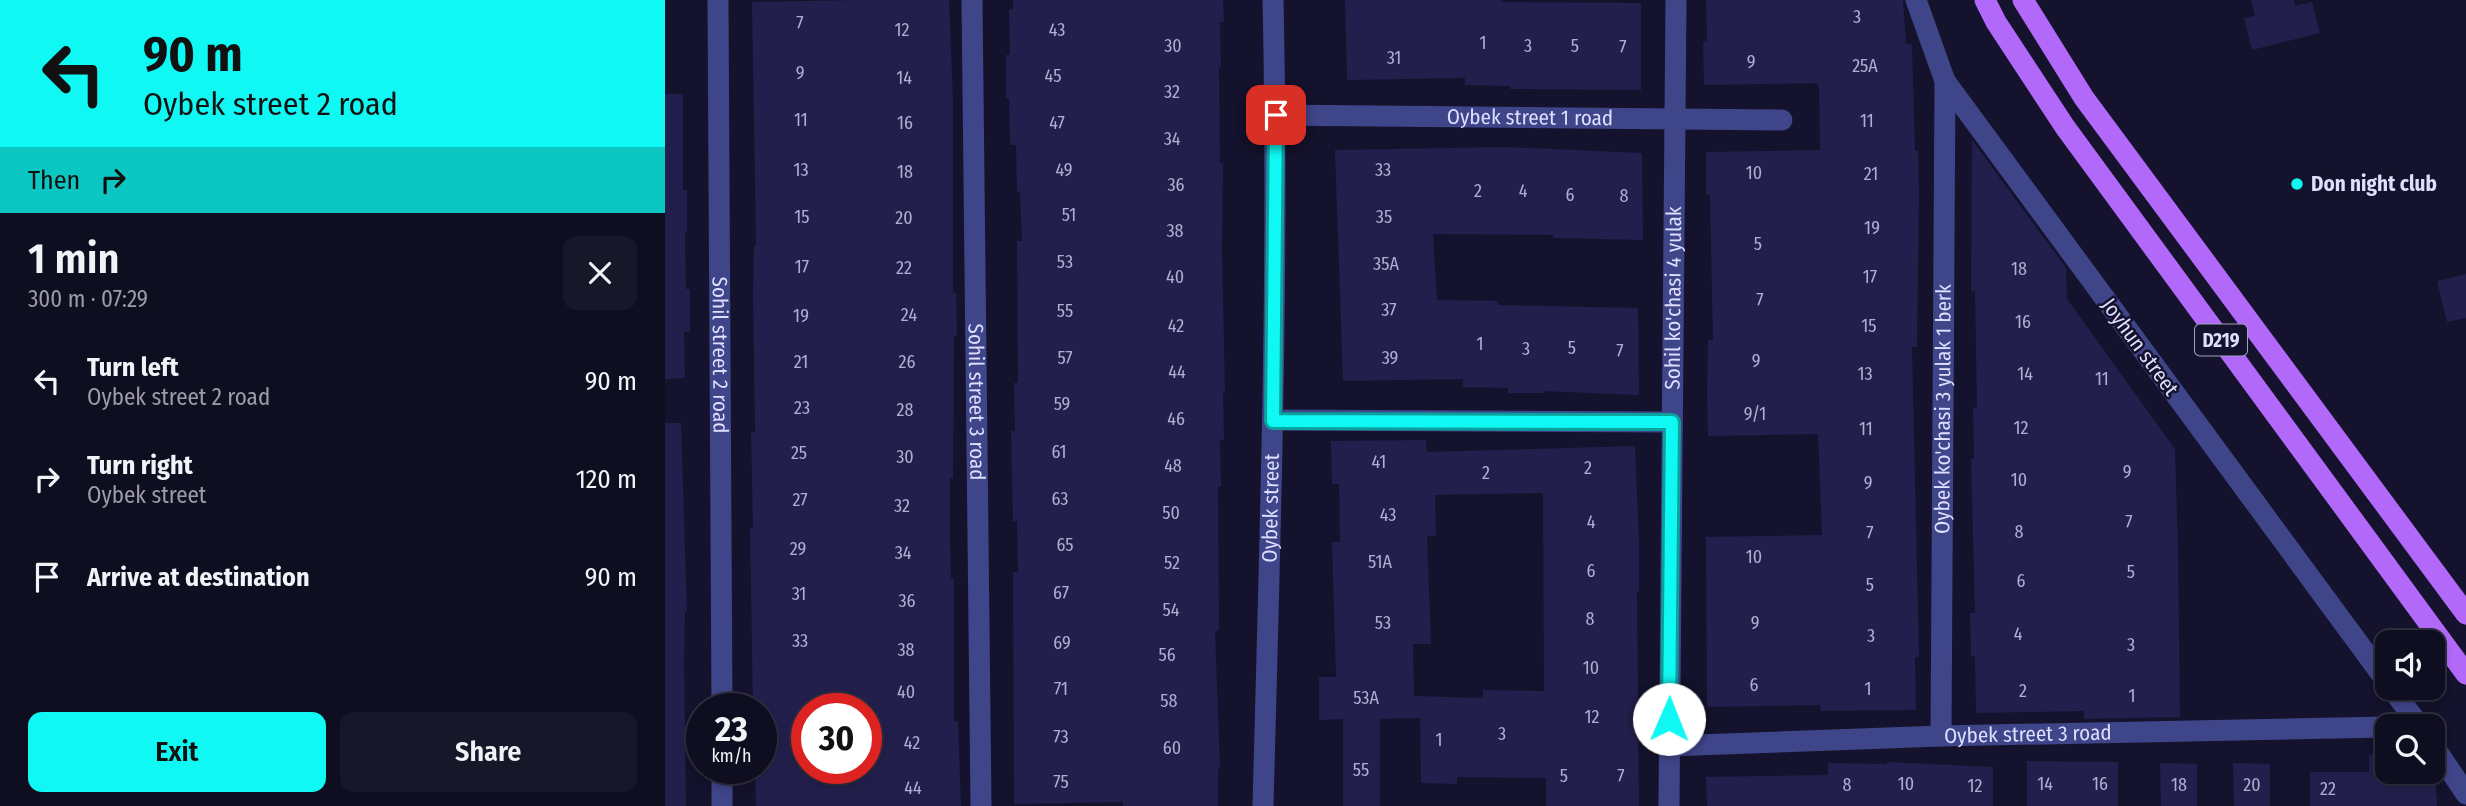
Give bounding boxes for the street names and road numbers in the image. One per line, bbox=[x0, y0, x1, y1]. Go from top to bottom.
street label: Oybek street 1 road bbox=[1447, 104, 1613, 131]
street label: Sohil ko'chasi 4 yulak bbox=[1660, 206, 1687, 390]
street label: Sohil street 2 road bbox=[707, 276, 733, 433]
street label: Oybek ko'chasi 3 yulak 1 berk bbox=[1929, 284, 1957, 534]
street label: Joyhun street bbox=[2096, 293, 2184, 401]
street label: Sohil street 3 road bbox=[963, 323, 990, 481]
road number: D219 bbox=[2195, 324, 2247, 356]
street label: Oybek street bbox=[1256, 453, 1285, 563]
street label: Oybek street 3 road bbox=[1944, 720, 2112, 749]

